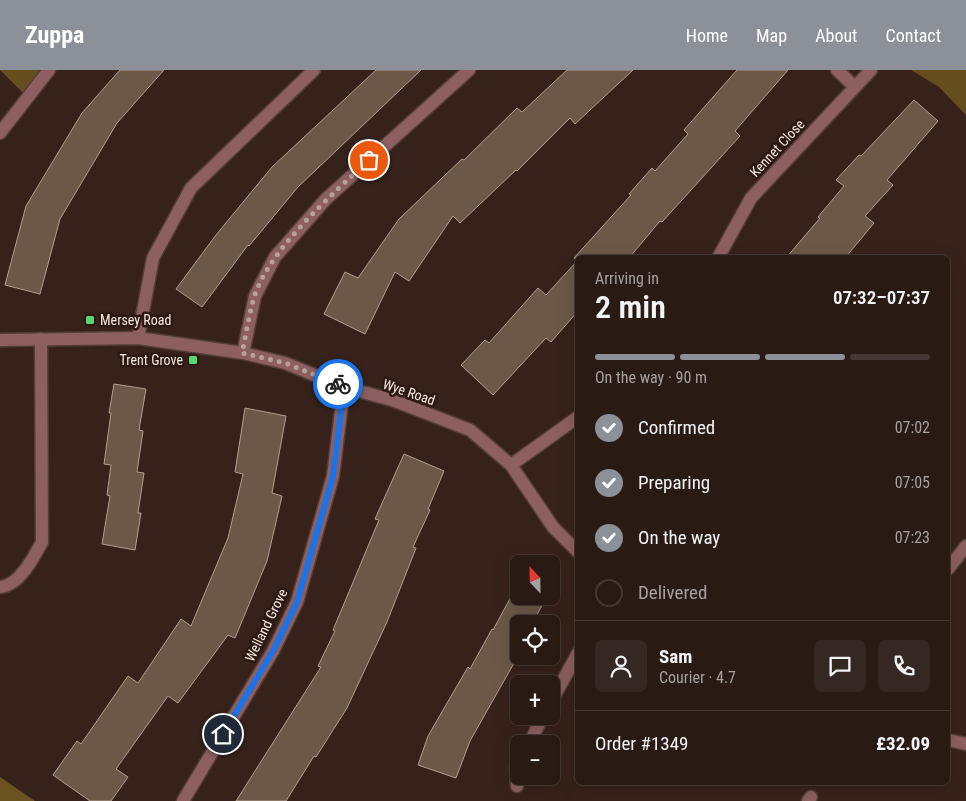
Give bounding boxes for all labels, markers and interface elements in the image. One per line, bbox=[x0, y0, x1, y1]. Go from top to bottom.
text: Zuppa bbox=[25, 21, 84, 49]
text: Home bbox=[686, 25, 728, 46]
text: Map bbox=[756, 25, 787, 46]
text: About bbox=[815, 25, 857, 46]
text: Contact bbox=[885, 25, 941, 46]
street label: Kennet Close bbox=[746, 116, 808, 180]
pin bbox=[348, 139, 390, 181]
icon: bag bbox=[355, 146, 383, 174]
text: Arriving in bbox=[595, 269, 659, 288]
text: 07:32–07:37 bbox=[833, 286, 930, 309]
text: 2 min bbox=[595, 288, 666, 326]
place label: Mersey Road bbox=[100, 312, 171, 328]
marker: Mersey Road bbox=[84, 314, 96, 326]
place label: Trent Grove bbox=[120, 352, 183, 368]
marker: Trent Grove bbox=[187, 354, 199, 366]
courier bbox=[313, 359, 363, 409]
text: On the way · 90 m bbox=[595, 368, 707, 387]
icon: bike bbox=[324, 370, 352, 398]
street label: Wye Road bbox=[381, 376, 437, 408]
icon: check bbox=[595, 414, 623, 442]
text: Confirmed bbox=[638, 416, 715, 439]
text: 07:02 bbox=[895, 418, 930, 437]
icon: check bbox=[595, 469, 623, 497]
text: Preparing bbox=[638, 471, 710, 494]
text: 07:05 bbox=[895, 473, 930, 492]
icon: check bbox=[595, 524, 623, 552]
text: On the way bbox=[638, 526, 720, 549]
text: 07:23 bbox=[895, 528, 930, 547]
north arrow bbox=[510, 555, 560, 605]
map controls bbox=[510, 555, 560, 785]
text: Delivered bbox=[638, 581, 707, 604]
street label: Welland Grove bbox=[242, 586, 291, 664]
button: locate bbox=[510, 615, 560, 665]
button: person bbox=[595, 640, 647, 692]
button: chat bbox=[814, 640, 866, 692]
button: phone bbox=[878, 640, 930, 692]
text: Sam bbox=[659, 645, 692, 668]
text: Courier · 4.7 bbox=[659, 668, 736, 687]
button: + bbox=[510, 675, 560, 725]
pin bbox=[202, 713, 244, 755]
icon: home bbox=[209, 720, 237, 748]
text: Order #1349 bbox=[595, 732, 688, 755]
text: £32.09 bbox=[876, 732, 930, 755]
button: − bbox=[510, 735, 560, 785]

